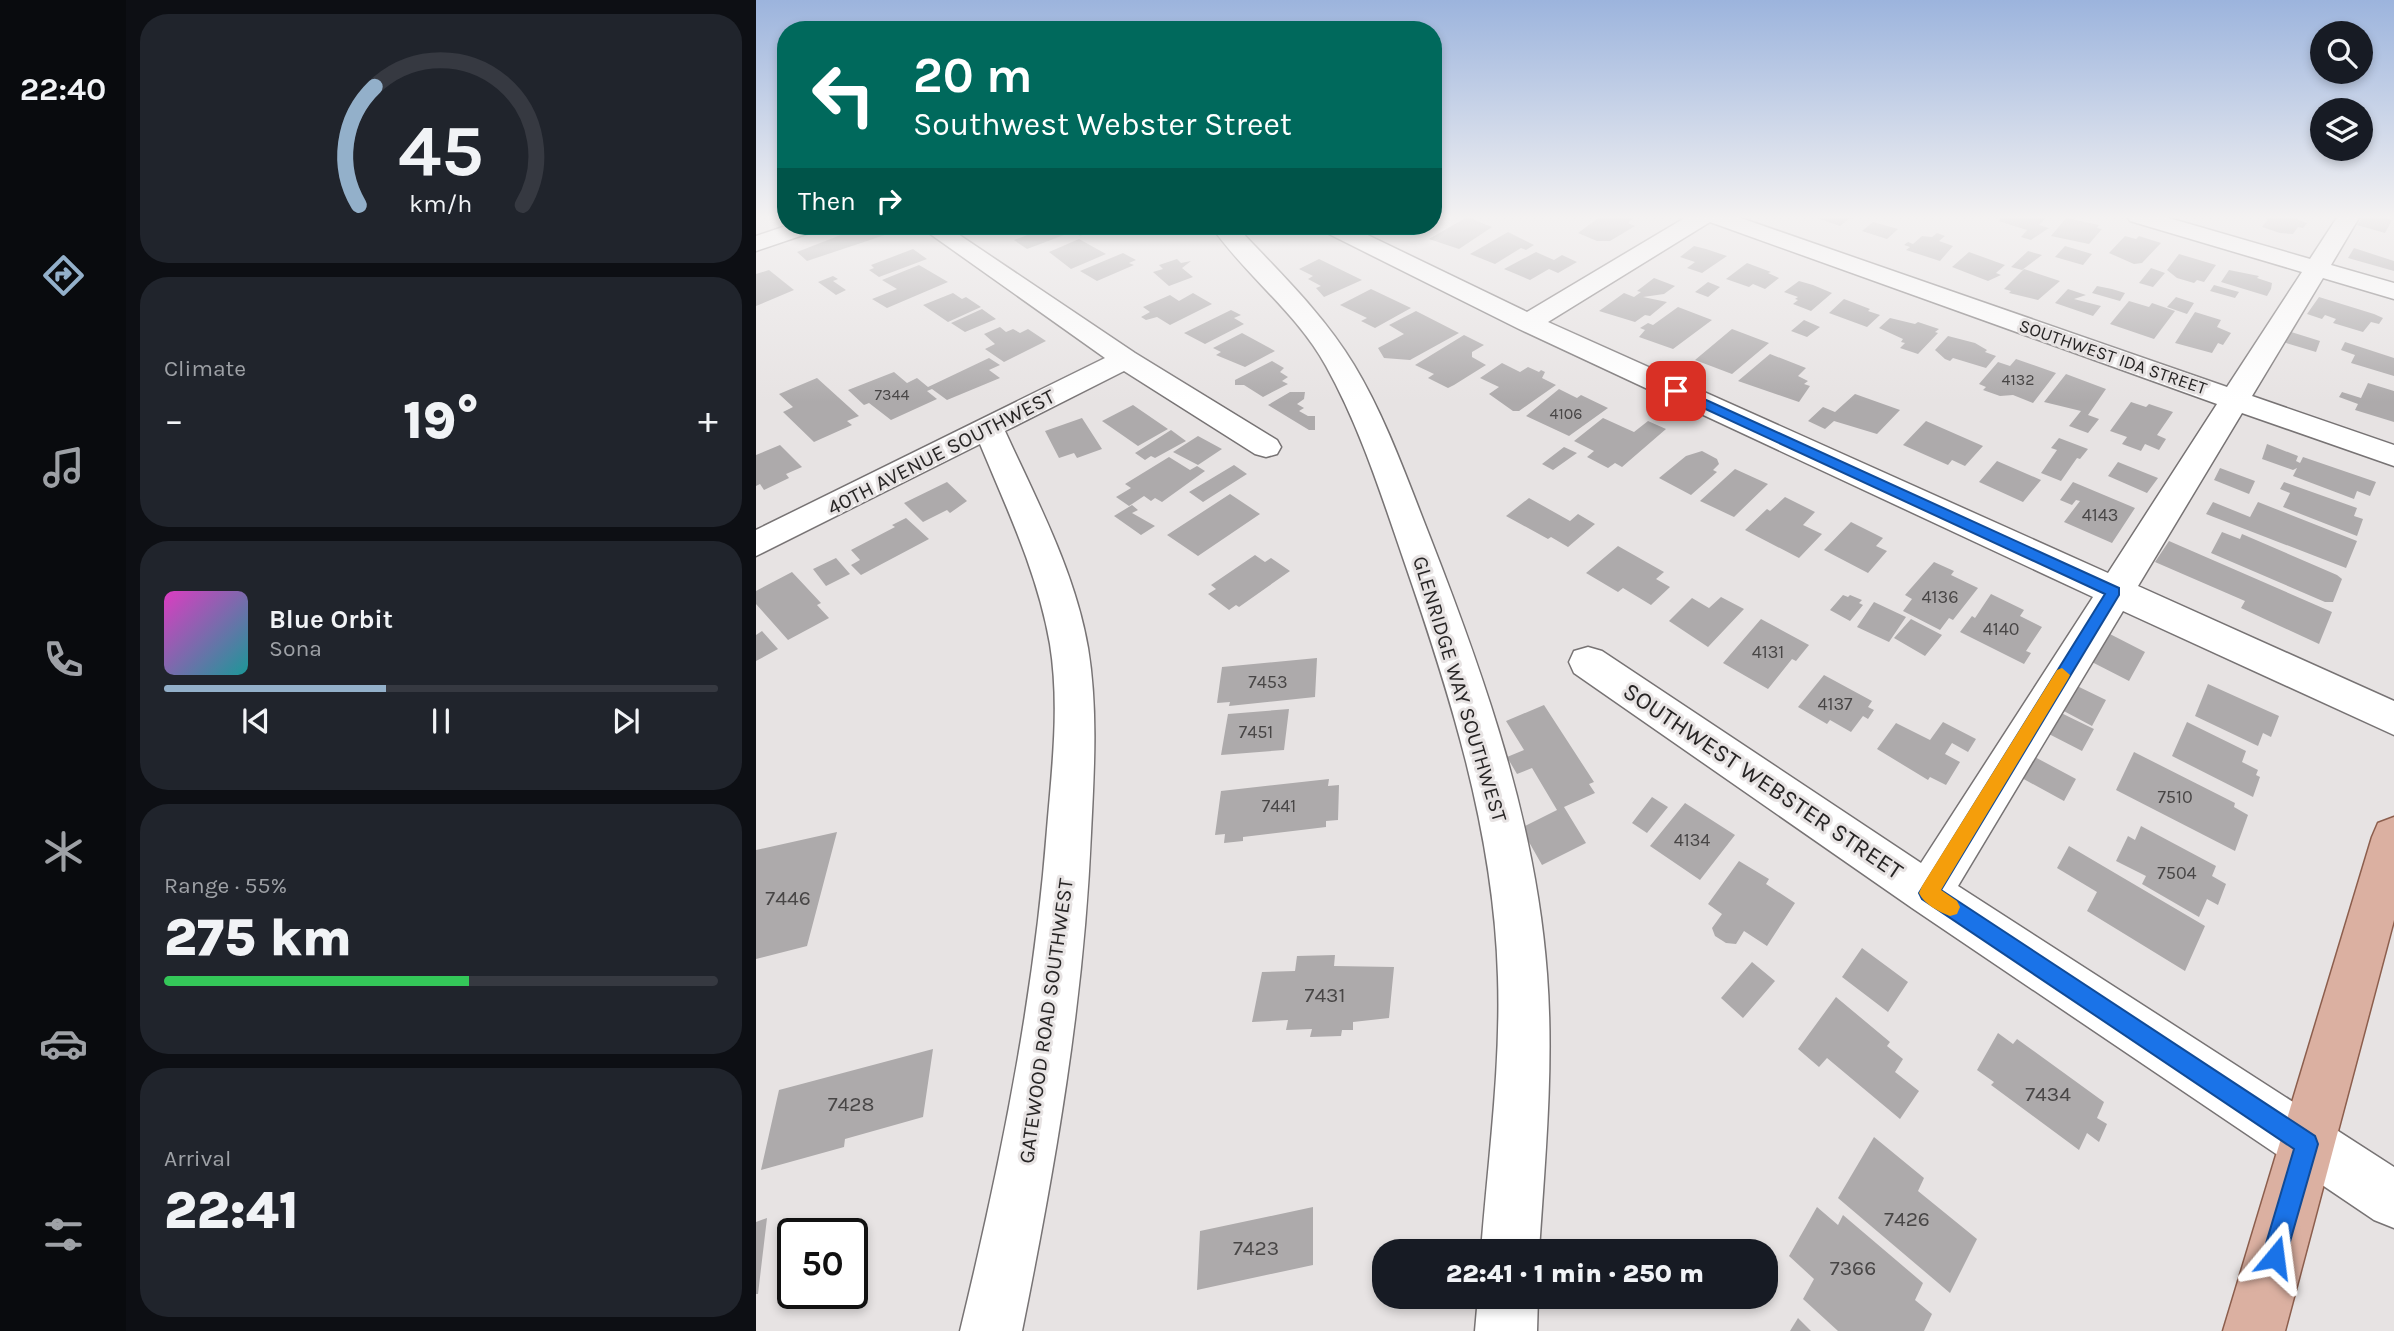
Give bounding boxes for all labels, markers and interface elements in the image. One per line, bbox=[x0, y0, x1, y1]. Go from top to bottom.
map controls bbox=[2310, 21, 2373, 161]
button: search bbox=[2310, 21, 2373, 84]
text: 20 m bbox=[913, 47, 1033, 104]
icon: left bbox=[798, 49, 889, 140]
text: 22:40 bbox=[20, 71, 106, 108]
button: layers bbox=[2310, 98, 2373, 161]
text: Southwest Webster Street bbox=[913, 106, 1292, 143]
text: 45 bbox=[398, 108, 484, 193]
icon: right bbox=[870, 182, 908, 220]
text: Then bbox=[798, 186, 856, 217]
text: km/h bbox=[409, 189, 473, 218]
icon: directions bbox=[39, 251, 88, 300]
street label: SOUTHWEST IDA STREET bbox=[2016, 314, 2210, 400]
text: Climate bbox=[164, 355, 246, 382]
pin bbox=[1646, 361, 1706, 421]
house number: 4132 bbox=[2002, 370, 2034, 389]
icon: arrive bbox=[1657, 372, 1695, 410]
street label: 40TH AVENUE SOUTHWEST bbox=[823, 384, 1059, 520]
house number: 7344 bbox=[875, 385, 909, 404]
text: 19° bbox=[403, 390, 479, 451]
text: − bbox=[164, 398, 184, 443]
text: + bbox=[698, 398, 718, 443]
house number: 4106 bbox=[1550, 404, 1582, 423]
icon: music bbox=[39, 443, 88, 492]
house number: 4143 bbox=[2082, 504, 2118, 526]
street label: GLENRIDGE WAY SOUTHWEST bbox=[1408, 553, 1512, 825]
house number: 4136 bbox=[1922, 586, 1958, 608]
text: Blue Orbit bbox=[269, 604, 393, 635]
house number: 4140 bbox=[1983, 618, 2019, 640]
icon: phone bbox=[39, 635, 88, 684]
text: Sona bbox=[269, 635, 322, 662]
house number: 4131 bbox=[1752, 641, 1784, 663]
house number: 7453 bbox=[1248, 671, 1288, 693]
street label: SOUTHWEST WEBSTER STREET bbox=[1618, 677, 1908, 885]
house number: 4137 bbox=[1817, 693, 1853, 715]
icon: previous bbox=[237, 702, 275, 740]
icon: pause bbox=[422, 702, 460, 740]
icon: next bbox=[607, 702, 645, 740]
house number: 7451 bbox=[1239, 721, 1273, 743]
house number: 7510 bbox=[2157, 786, 2193, 808]
house number: 7441 bbox=[1262, 795, 1296, 817]
icon: climate bbox=[39, 827, 88, 876]
house number: 4134 bbox=[1674, 829, 1710, 851]
house number: 7504 bbox=[2157, 862, 2197, 884]
text: Range · 55% bbox=[164, 872, 287, 899]
street label: GATEWOOD ROAD SOUTHWEST bbox=[1014, 877, 1078, 1165]
house number: 7446 bbox=[765, 886, 811, 910]
text: 275 km bbox=[164, 907, 352, 968]
house number: 7431 bbox=[1305, 983, 1345, 1007]
icon: car bbox=[39, 1019, 88, 1068]
house number: 7434 bbox=[2025, 1082, 2071, 1106]
house number: 7428 bbox=[828, 1092, 874, 1116]
text: Arrival bbox=[164, 1145, 231, 1172]
text: 22:41 bbox=[164, 1180, 299, 1241]
house number: 7426 bbox=[1884, 1207, 1930, 1231]
icon: filters bbox=[39, 1210, 88, 1259]
speed limit sign: 50 bbox=[777, 1218, 868, 1309]
position arrow bbox=[2238, 1220, 2312, 1294]
house number: 7423 bbox=[1233, 1236, 1279, 1260]
house number: 7366 bbox=[1830, 1256, 1876, 1280]
text: 22:41 · 1 min · 250 m bbox=[1446, 1258, 1704, 1289]

